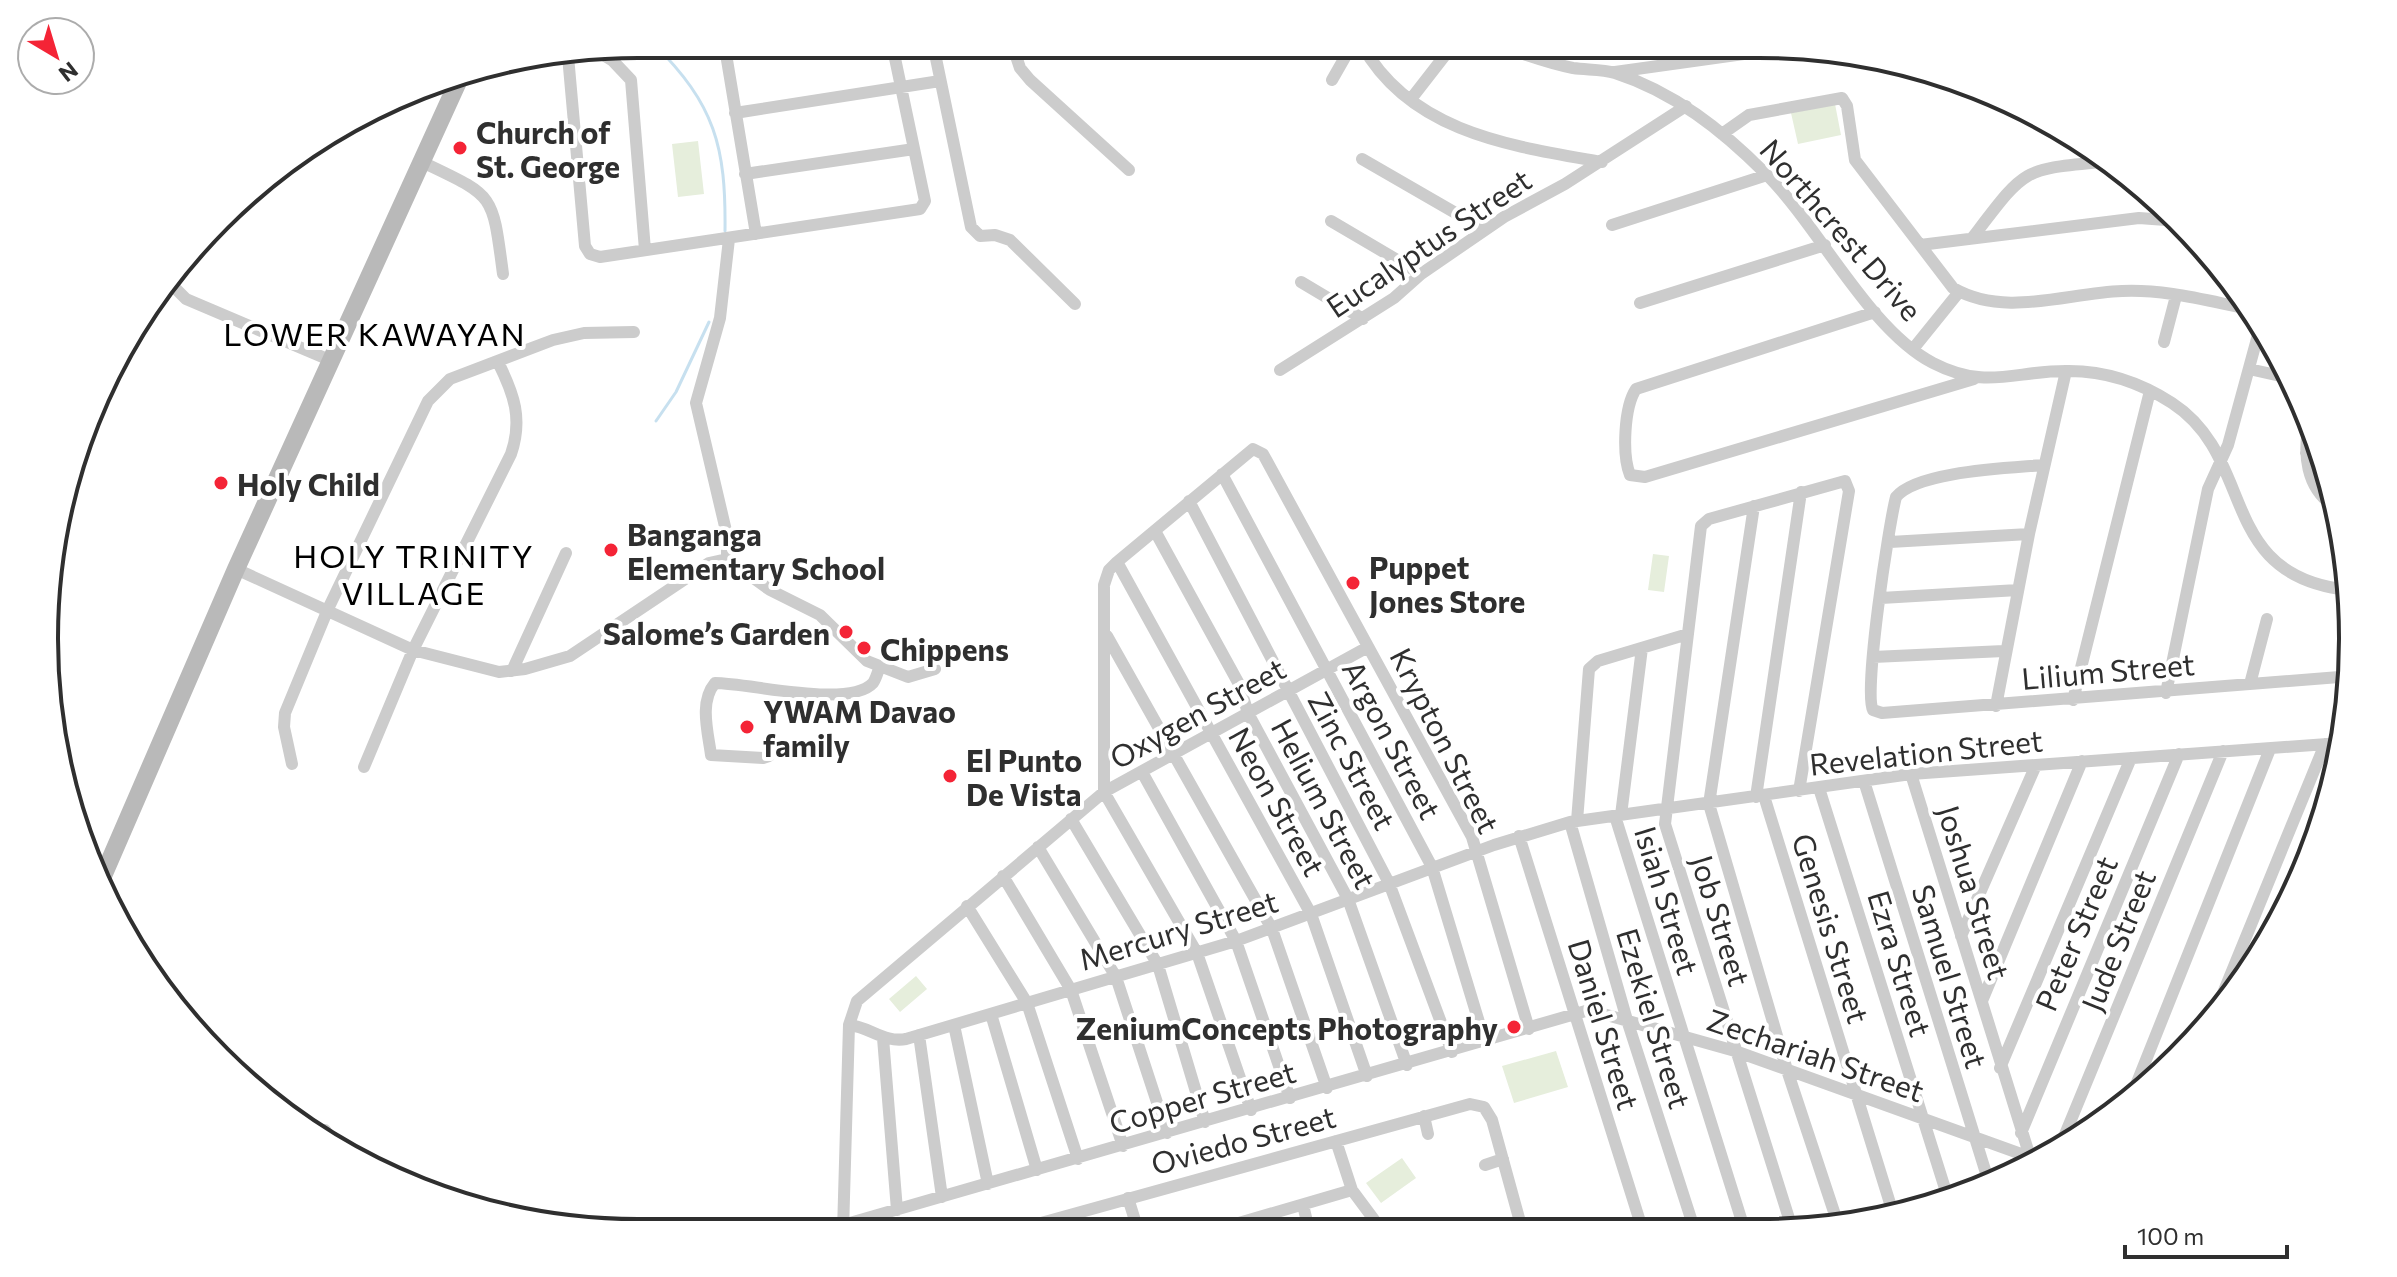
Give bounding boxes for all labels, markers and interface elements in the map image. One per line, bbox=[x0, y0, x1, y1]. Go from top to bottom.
north arrow bbox=[16, 16, 96, 96]
text: N bbox=[54, 56, 83, 88]
place label: Church of St. George bbox=[476, 113, 620, 184]
street label: Northcrest Drive bbox=[1753, 131, 1931, 327]
marker: Church of St. George bbox=[451, 139, 469, 157]
street label: Eucalyptus Street bbox=[1319, 160, 1537, 324]
district label: LOWER KAWAYAN bbox=[223, 313, 527, 353]
place label: Holy Child bbox=[237, 465, 380, 502]
marker: Holy Child bbox=[212, 474, 230, 492]
place label: Banganga Elementary School bbox=[627, 515, 885, 586]
district label: HOLY TRINITY VILLAGE bbox=[293, 535, 535, 612]
marker: Banganga Elementary School bbox=[602, 541, 620, 559]
place label: Puppet Jones Store bbox=[1369, 548, 1525, 619]
marker: Puppet Jones Store bbox=[1344, 574, 1362, 592]
place label: Salome’s Garden bbox=[603, 614, 830, 651]
marker: Salome’s Garden bbox=[837, 623, 855, 641]
place label: Chippens bbox=[880, 630, 1009, 667]
marker: Chippens bbox=[855, 639, 873, 657]
street label: Krypton Street bbox=[1383, 641, 1509, 839]
street label: Lilium Street bbox=[2020, 644, 2196, 696]
street label: Oxygen Street bbox=[1103, 649, 1291, 775]
street label: Argon Street bbox=[1336, 653, 1450, 825]
street label: Zinc Street bbox=[1301, 685, 1405, 835]
place label: YWAM Davao family bbox=[763, 692, 956, 763]
street label: Helium Street bbox=[1265, 712, 1385, 894]
marker: YWAM Davao family bbox=[738, 718, 756, 736]
street label: Neon Street bbox=[1222, 720, 1334, 882]
street label: Revelation Street bbox=[1808, 720, 2044, 782]
place label: El Punto De Vista bbox=[966, 741, 1082, 812]
marker: El Punto De Vista bbox=[941, 767, 959, 785]
street label: Joshua Street bbox=[1931, 800, 2019, 984]
street label: Isiah Street bbox=[1628, 821, 1708, 979]
street label: Genesis Street bbox=[1786, 829, 1878, 1027]
street label: Job Street bbox=[1685, 850, 1759, 990]
street label: Peter Street bbox=[2026, 850, 2124, 1016]
street label: Jude Street bbox=[2072, 864, 2162, 1016]
street label: Samuel Street bbox=[1906, 880, 1996, 1072]
street label: Mercury Street bbox=[1074, 881, 1282, 977]
street label: Ezra Street bbox=[1861, 886, 1941, 1040]
street label: Ezekiel Street bbox=[1610, 923, 1700, 1113]
street label: Daniel Street bbox=[1561, 934, 1649, 1114]
street label: Zechariah Street bbox=[1703, 1000, 1929, 1108]
place label: ZeniumConcepts Photography bbox=[1076, 1009, 1499, 1046]
marker: ZeniumConcepts Photography bbox=[1505, 1018, 1523, 1036]
street label: Copper Street bbox=[1104, 1052, 1300, 1140]
street label: Oviedo Street bbox=[1147, 1097, 1339, 1181]
scale bar bbox=[2125, 1209, 2287, 1259]
text: 100 m bbox=[2137, 1221, 2204, 1250]

